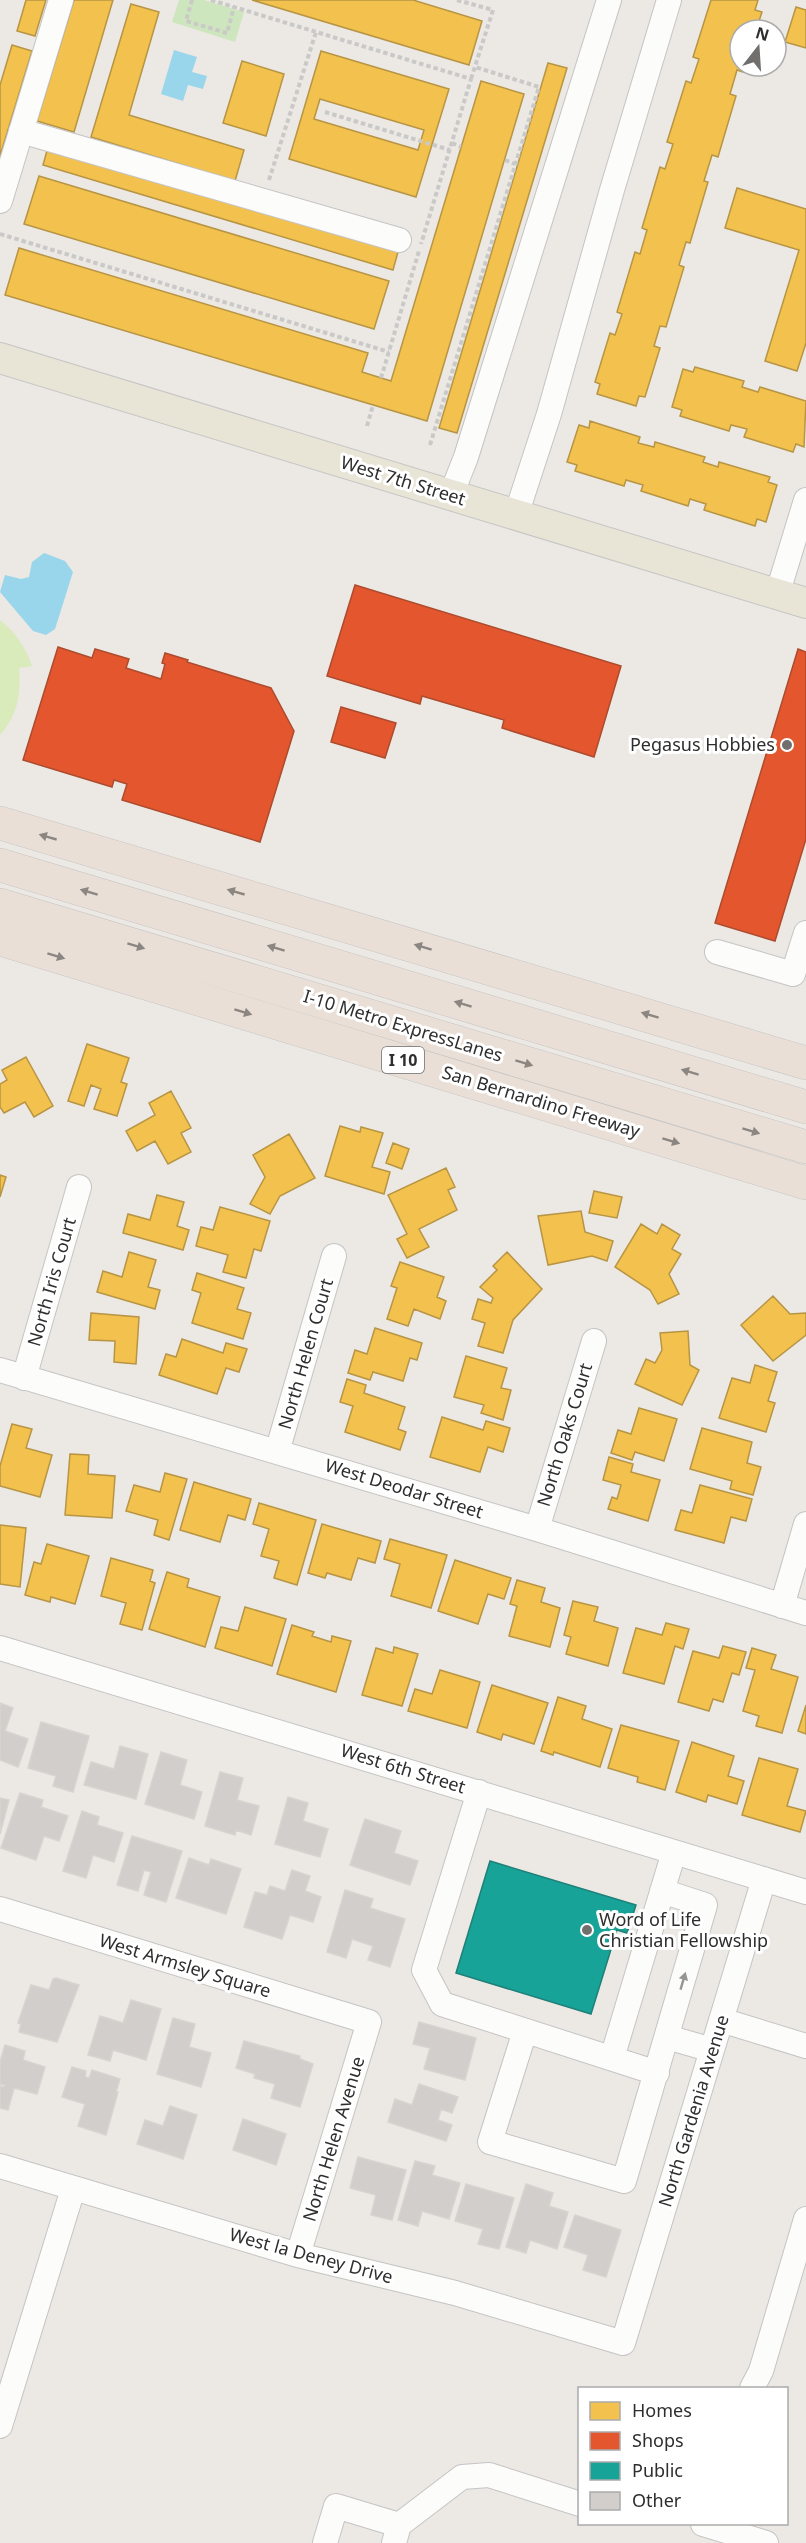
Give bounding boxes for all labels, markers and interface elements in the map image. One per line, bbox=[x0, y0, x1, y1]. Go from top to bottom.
north arrow bbox=[728, 18, 788, 78]
text: N bbox=[753, 21, 772, 46]
street label: West 7th Street bbox=[338, 450, 469, 511]
place label: Pegasus Hobbies bbox=[630, 732, 775, 756]
marker: Pegasus Hobbies bbox=[780, 738, 794, 752]
one-way arrow bbox=[39, 832, 57, 841]
one-way arrow bbox=[80, 887, 98, 896]
one-way arrow bbox=[226, 887, 244, 896]
one-way arrow bbox=[128, 942, 146, 951]
one-way arrow bbox=[413, 942, 431, 951]
one-way arrow bbox=[267, 943, 285, 952]
one-way arrow bbox=[47, 952, 65, 961]
street label: I-10 Metro ExpressLanes bbox=[301, 983, 506, 1067]
one-way arrow bbox=[454, 999, 472, 1008]
one-way arrow bbox=[234, 1008, 252, 1017]
one-way arrow bbox=[641, 1010, 659, 1019]
road number: I 10 bbox=[382, 1047, 424, 1073]
one-way arrow bbox=[515, 1058, 533, 1068]
street label: San Bernardino Freeway bbox=[439, 1060, 644, 1143]
one-way arrow bbox=[681, 1067, 699, 1076]
one-way arrow bbox=[742, 1127, 760, 1136]
one-way arrow bbox=[662, 1137, 680, 1146]
street label: North Iris Court bbox=[21, 1214, 81, 1349]
street label: North Helen Court bbox=[272, 1275, 338, 1432]
street label: North Oaks Court bbox=[531, 1360, 597, 1509]
street label: West Deodar Street bbox=[322, 1453, 487, 1524]
street label: West 6th Street bbox=[338, 1738, 469, 1799]
place label: Word of Life Christian Fellowship bbox=[599, 1907, 768, 1952]
marker: Word of Life Christian Fellowship bbox=[580, 1923, 594, 1937]
street label: West Armsley Square bbox=[96, 1927, 274, 2003]
one-way arrow bbox=[679, 1972, 688, 1990]
street label: North Gardenia Avenue bbox=[652, 2012, 734, 2210]
street label: North Helen Avenue bbox=[296, 2053, 370, 2224]
street label: West la Deney Drive bbox=[227, 2222, 396, 2288]
legend bbox=[578, 2387, 788, 2525]
text: Homes bbox=[632, 2398, 692, 2422]
text: Shops bbox=[632, 2428, 684, 2452]
text: Public bbox=[632, 2458, 683, 2482]
text: Other bbox=[632, 2488, 682, 2512]

